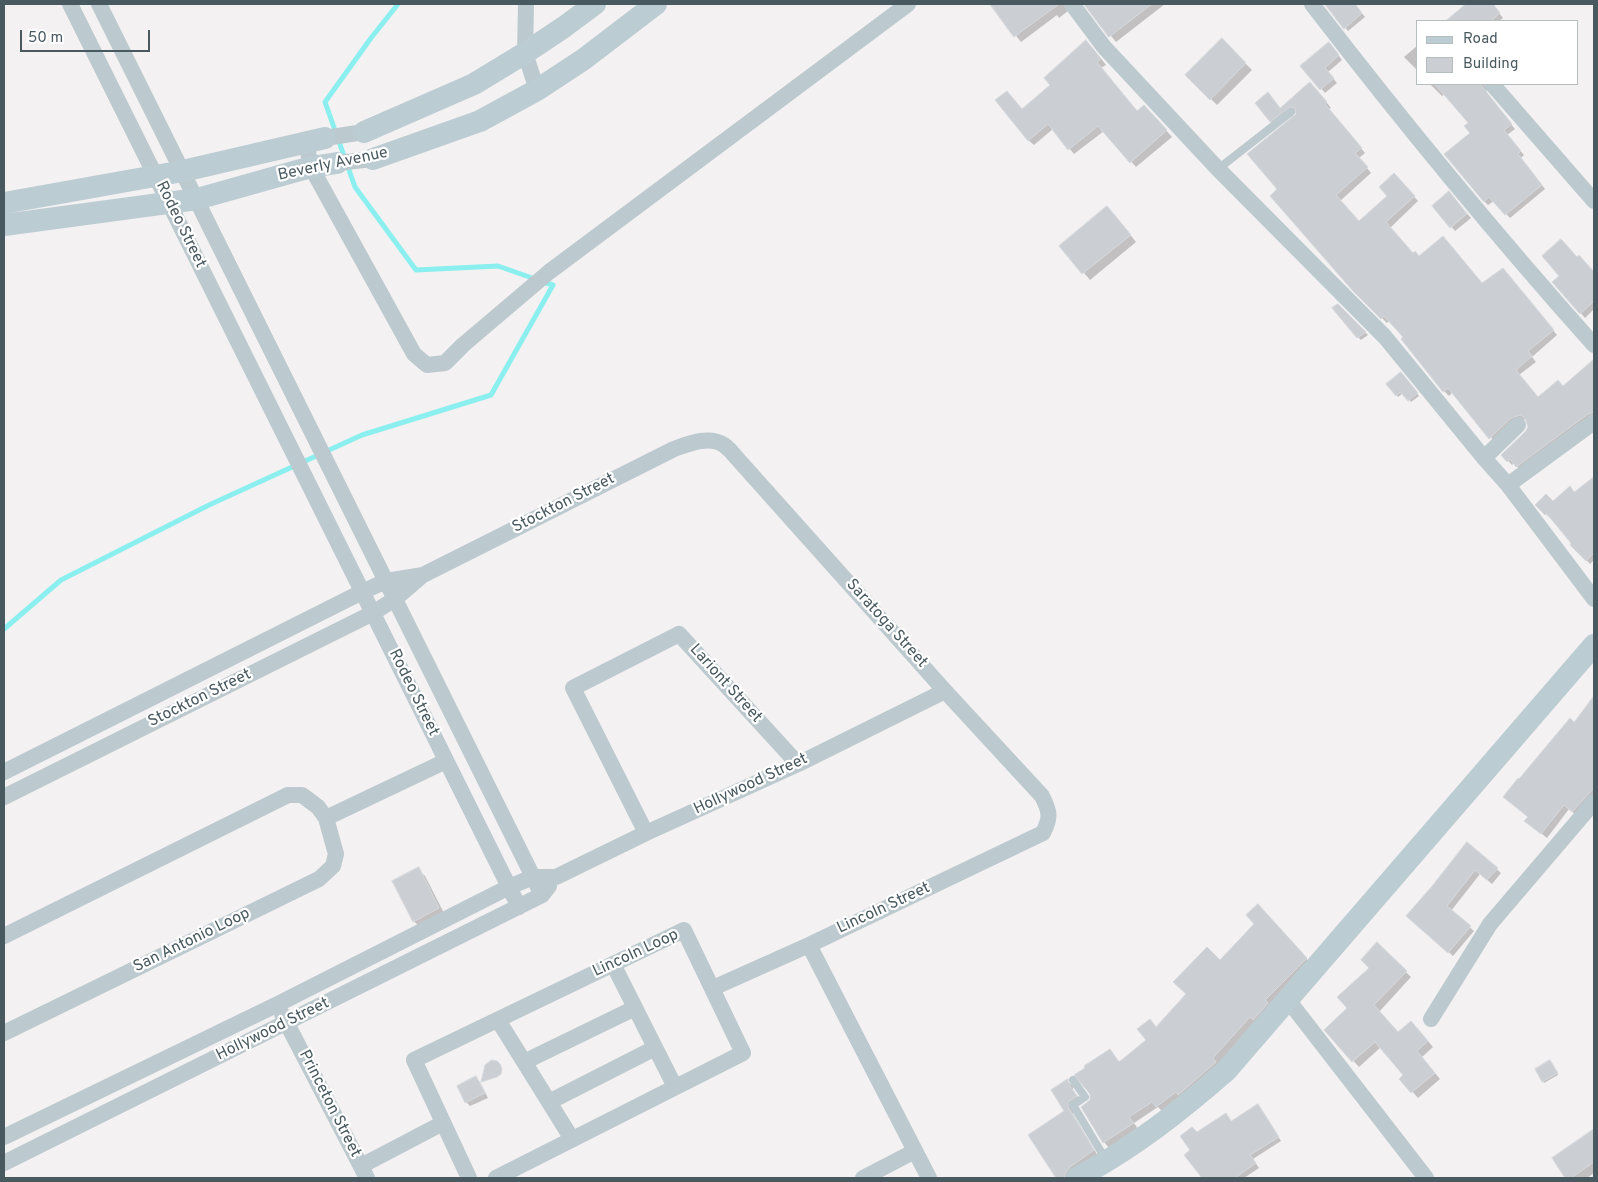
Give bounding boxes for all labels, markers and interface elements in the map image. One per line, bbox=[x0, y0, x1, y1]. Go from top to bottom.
scale bar bbox=[22, 20, 152, 52]
legend bbox=[1416, 20, 1578, 85]
text: 50 m bbox=[28, 29, 63, 48]
text: Road bbox=[1463, 30, 1498, 49]
text: Building bbox=[1463, 55, 1518, 74]
street label: Beverly Avenue bbox=[276, 144, 390, 186]
street label: Rodeo Street bbox=[151, 179, 209, 271]
street label: Stockton Street bbox=[510, 470, 618, 538]
street label: Saratoga Street bbox=[841, 576, 931, 672]
street label: Lariont Street bbox=[685, 641, 765, 727]
street label: Rodeo Street bbox=[384, 647, 442, 739]
street label: Stockton Street bbox=[145, 666, 255, 732]
street label: Hollywood Street bbox=[691, 750, 811, 820]
street label: Lincoln Street bbox=[834, 879, 934, 939]
street label: San Antonio Loop bbox=[131, 905, 253, 977]
street label: Lincoln Loop bbox=[590, 926, 682, 982]
street label: Hollywood Street bbox=[213, 994, 333, 1066]
street label: Princeton Street bbox=[294, 1047, 364, 1161]

